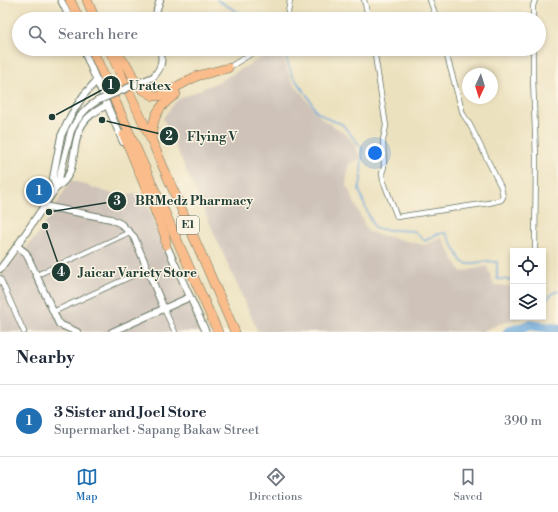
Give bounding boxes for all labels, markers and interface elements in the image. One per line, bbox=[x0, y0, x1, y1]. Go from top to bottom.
search box bbox=[12, 12, 546, 56]
icon: search bbox=[26, 23, 48, 45]
text: Search here bbox=[58, 25, 138, 44]
north arrow bbox=[462, 68, 498, 104]
callout: Uratex bbox=[101, 73, 179, 98]
text: 1 bbox=[108, 78, 114, 93]
text: Uratex bbox=[129, 78, 172, 94]
callout: Flying V bbox=[159, 124, 245, 149]
text: 2 bbox=[165, 129, 173, 144]
text: Flying V bbox=[187, 129, 237, 145]
your location bbox=[365, 143, 385, 163]
pin: 1 bbox=[26, 176, 52, 206]
callout: BRMedz Pharmacy bbox=[107, 188, 261, 213]
text: BRMedz Pharmacy bbox=[135, 193, 253, 209]
text: 3 bbox=[113, 194, 121, 209]
road number: E1 bbox=[177, 216, 199, 234]
map controls bbox=[510, 248, 546, 320]
button: locate bbox=[510, 248, 546, 284]
callout: Jaicar Variety Store bbox=[51, 260, 205, 285]
text: 4 bbox=[57, 265, 65, 280]
text: Jaicar Variety Store bbox=[77, 265, 197, 281]
button: layers bbox=[510, 284, 546, 320]
text: Nearby bbox=[16, 347, 75, 369]
text: 3 Sister and Joel Store bbox=[54, 403, 206, 422]
text: 1 bbox=[26, 413, 32, 429]
text: 390 m bbox=[504, 413, 542, 429]
text: Supermarket · Sapang Bakaw Street bbox=[54, 422, 259, 438]
tab: Map bbox=[76, 466, 98, 504]
tab: Directions bbox=[249, 466, 302, 504]
tab: Saved bbox=[453, 466, 482, 504]

